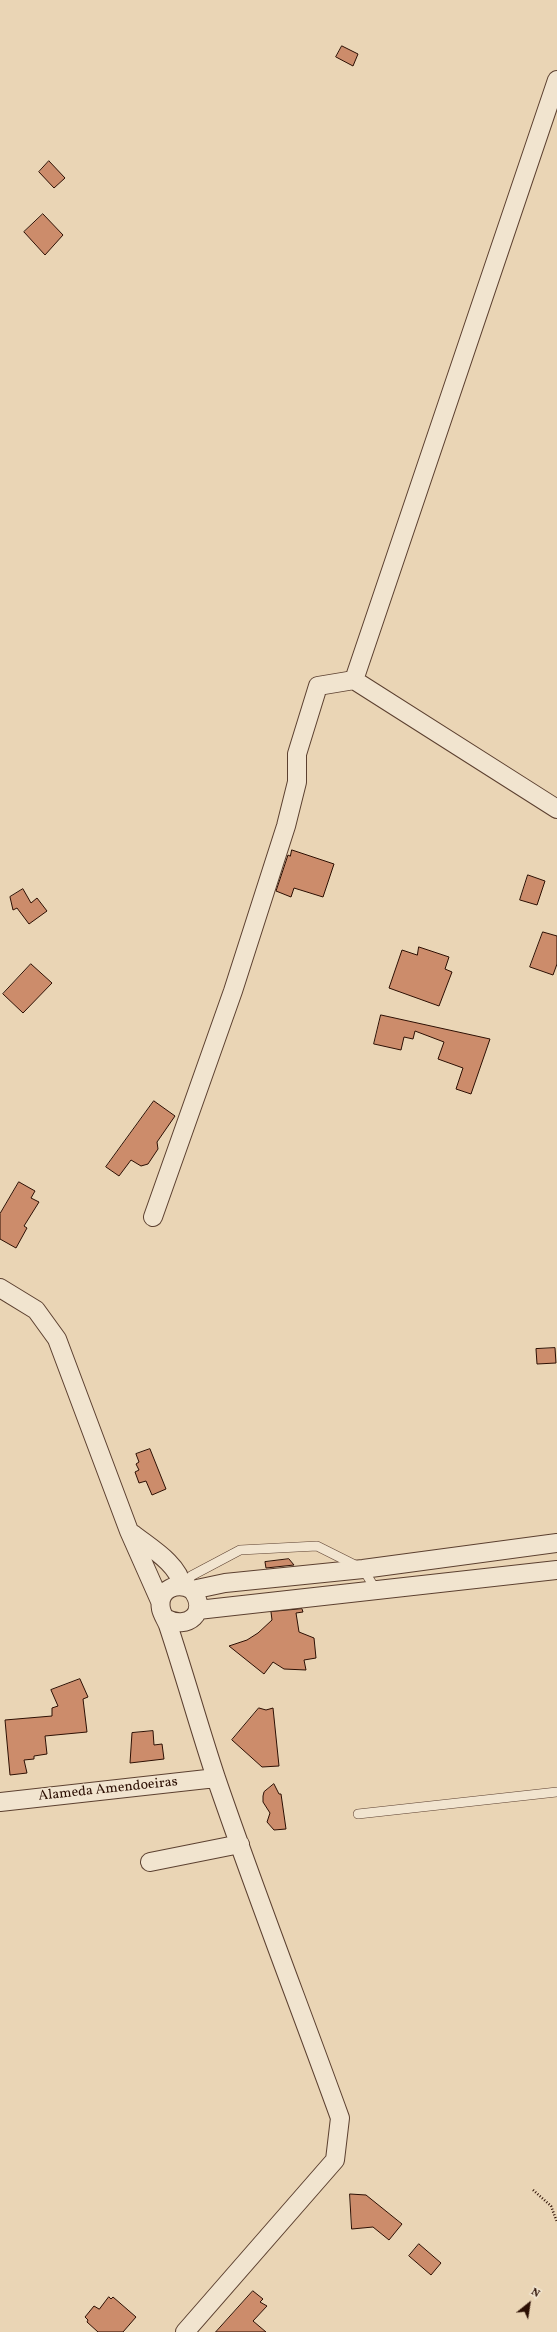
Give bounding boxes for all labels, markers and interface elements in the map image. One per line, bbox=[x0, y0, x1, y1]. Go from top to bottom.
street label: Alameda Amendoeiras bbox=[38, 1774, 178, 1806]
north arrow bbox=[509, 2284, 549, 2324]
text: N bbox=[528, 2285, 542, 2302]

